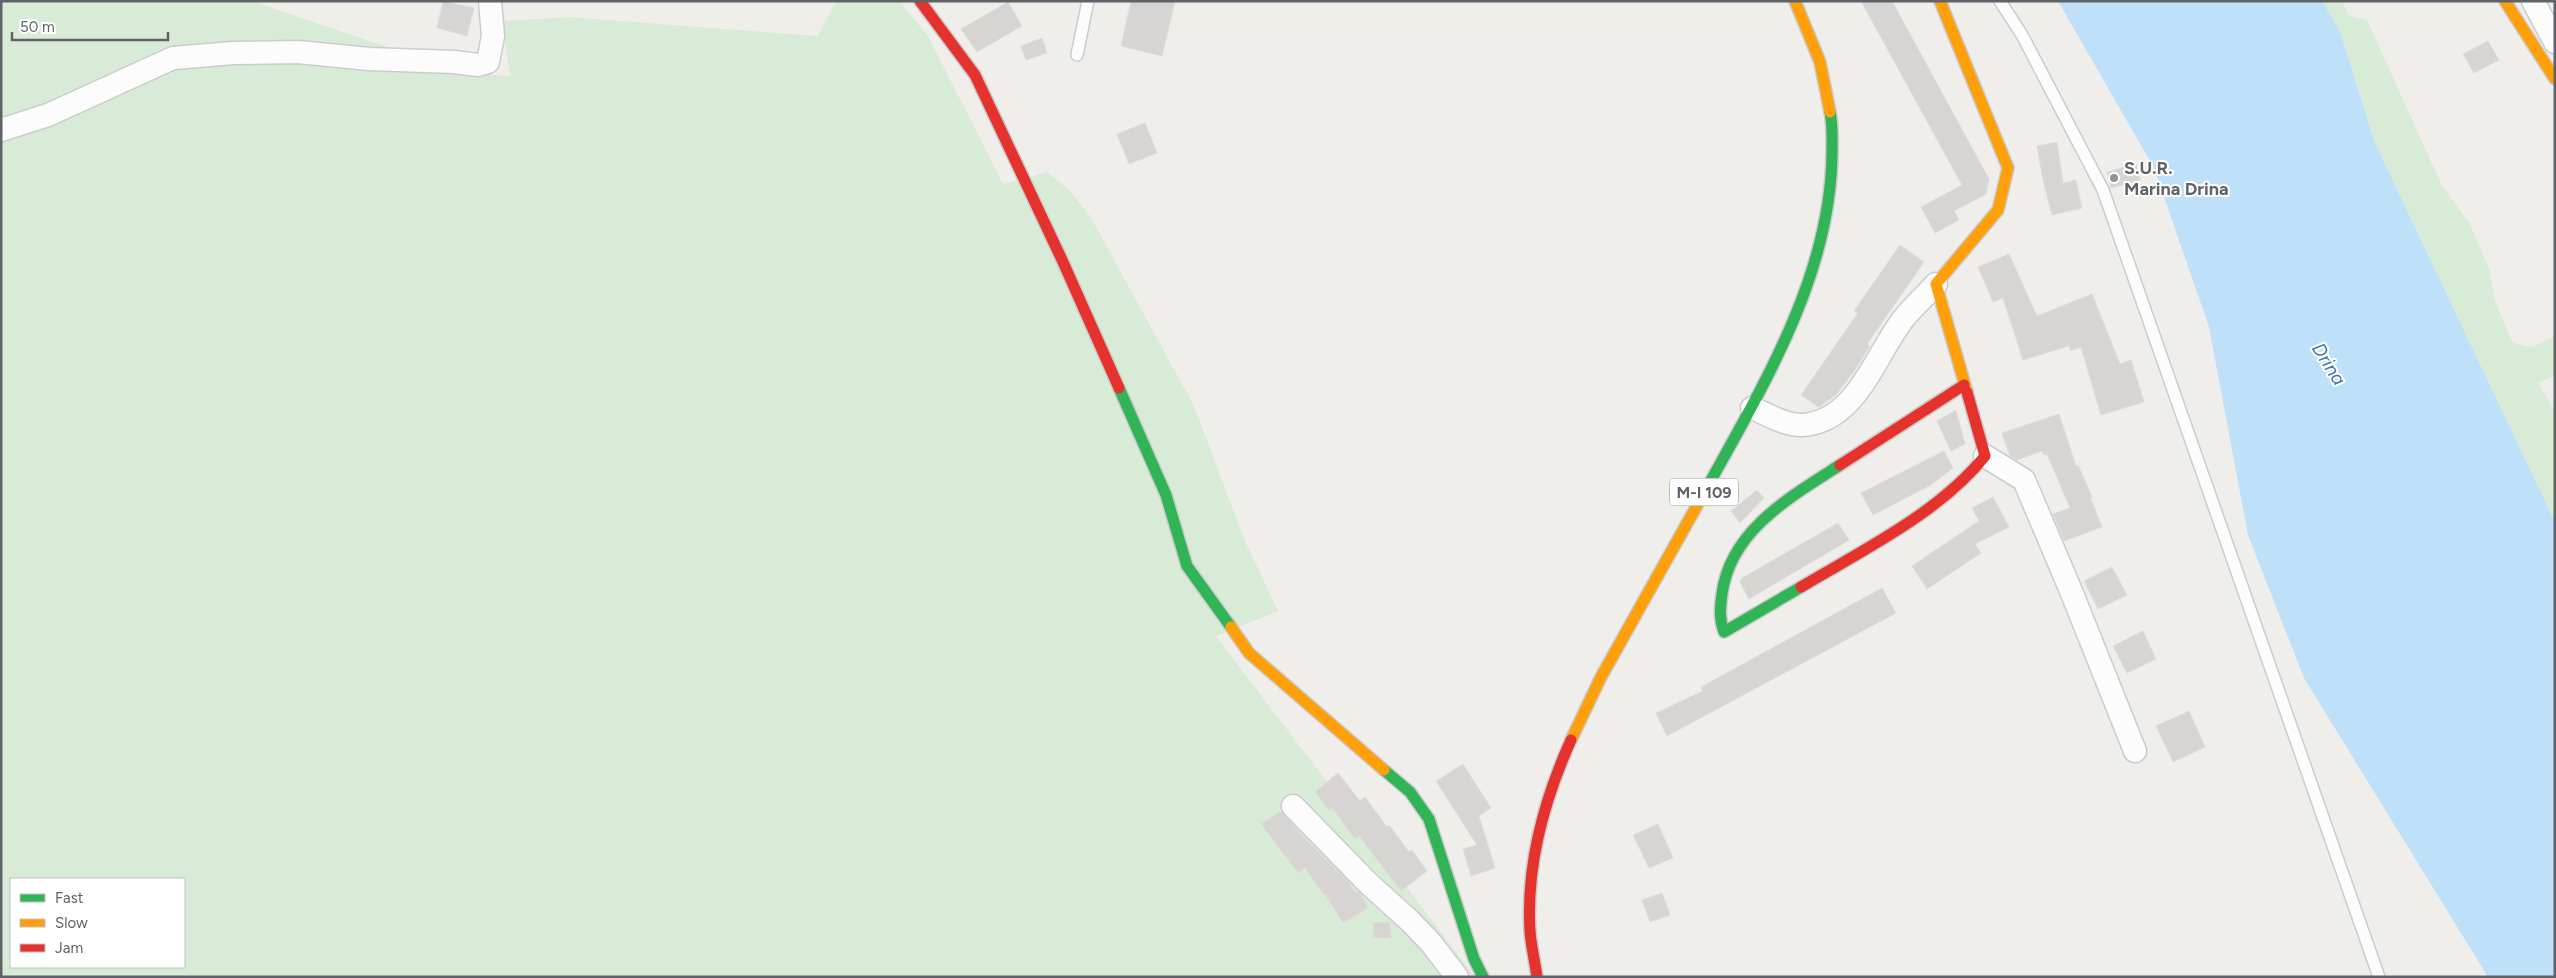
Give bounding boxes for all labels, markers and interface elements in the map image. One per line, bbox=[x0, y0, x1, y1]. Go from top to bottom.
scale bar bbox=[12, 10, 169, 42]
text: 50 m bbox=[20, 18, 55, 36]
place label: S.U.R. Marina Drina bbox=[2124, 157, 2229, 200]
marker: S.U.R. Marina Drina bbox=[2108, 172, 2120, 184]
water label: Drina bbox=[2307, 339, 2351, 389]
road number: M-I 109 bbox=[1670, 478, 1738, 506]
legend bbox=[10, 878, 185, 968]
text: Fast bbox=[55, 889, 84, 907]
text: Slow bbox=[55, 914, 88, 932]
text: Jam bbox=[55, 939, 83, 957]

